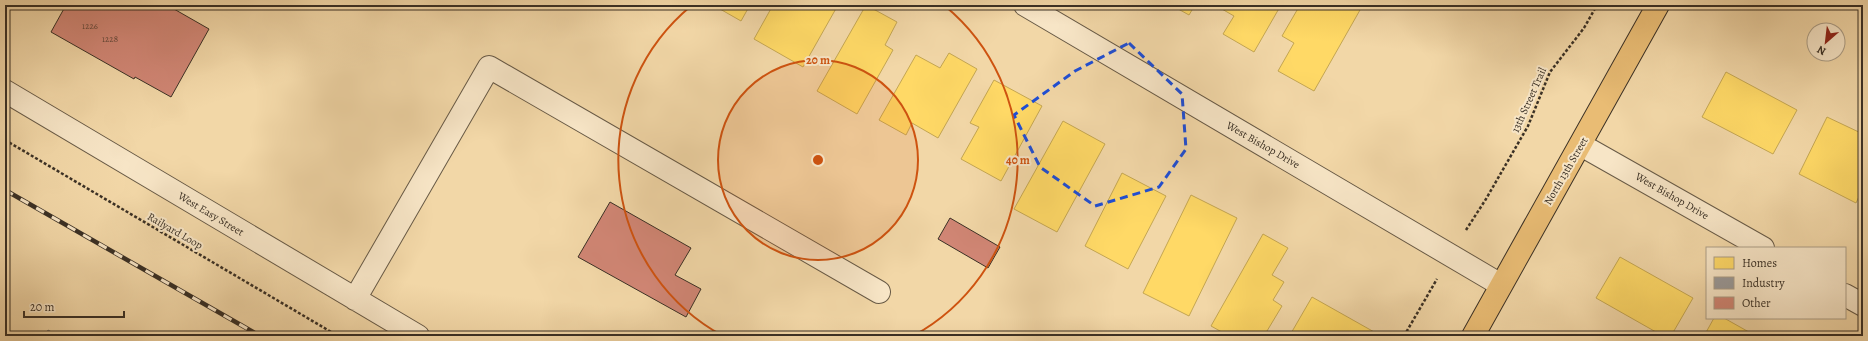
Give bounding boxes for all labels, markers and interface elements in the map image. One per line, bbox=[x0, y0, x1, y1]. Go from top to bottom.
house number: 1226 bbox=[82, 20, 98, 32]
north arrow bbox=[1806, 22, 1846, 62]
house number: 1228 bbox=[102, 33, 118, 45]
text: N bbox=[1814, 42, 1829, 59]
text: 20 m bbox=[806, 52, 830, 68]
street label: 13th Street Trail bbox=[1508, 65, 1550, 135]
street label: West Bishop Drive bbox=[1223, 117, 1303, 172]
street label: North 13th Street bbox=[1540, 134, 1592, 208]
text: 40 m bbox=[1006, 152, 1030, 168]
centre of rings bbox=[811, 153, 825, 167]
street label: West Bishop Drive bbox=[1632, 168, 1712, 223]
street label: West Easy Street bbox=[174, 188, 247, 240]
street label: Railyard Loop bbox=[144, 209, 206, 253]
legend bbox=[1706, 247, 1846, 319]
text: Homes bbox=[1742, 255, 1777, 271]
text: Industry bbox=[1742, 275, 1785, 291]
scale bar bbox=[24, 293, 124, 319]
text: Other bbox=[1742, 295, 1771, 311]
text: 20 m bbox=[30, 299, 54, 315]

